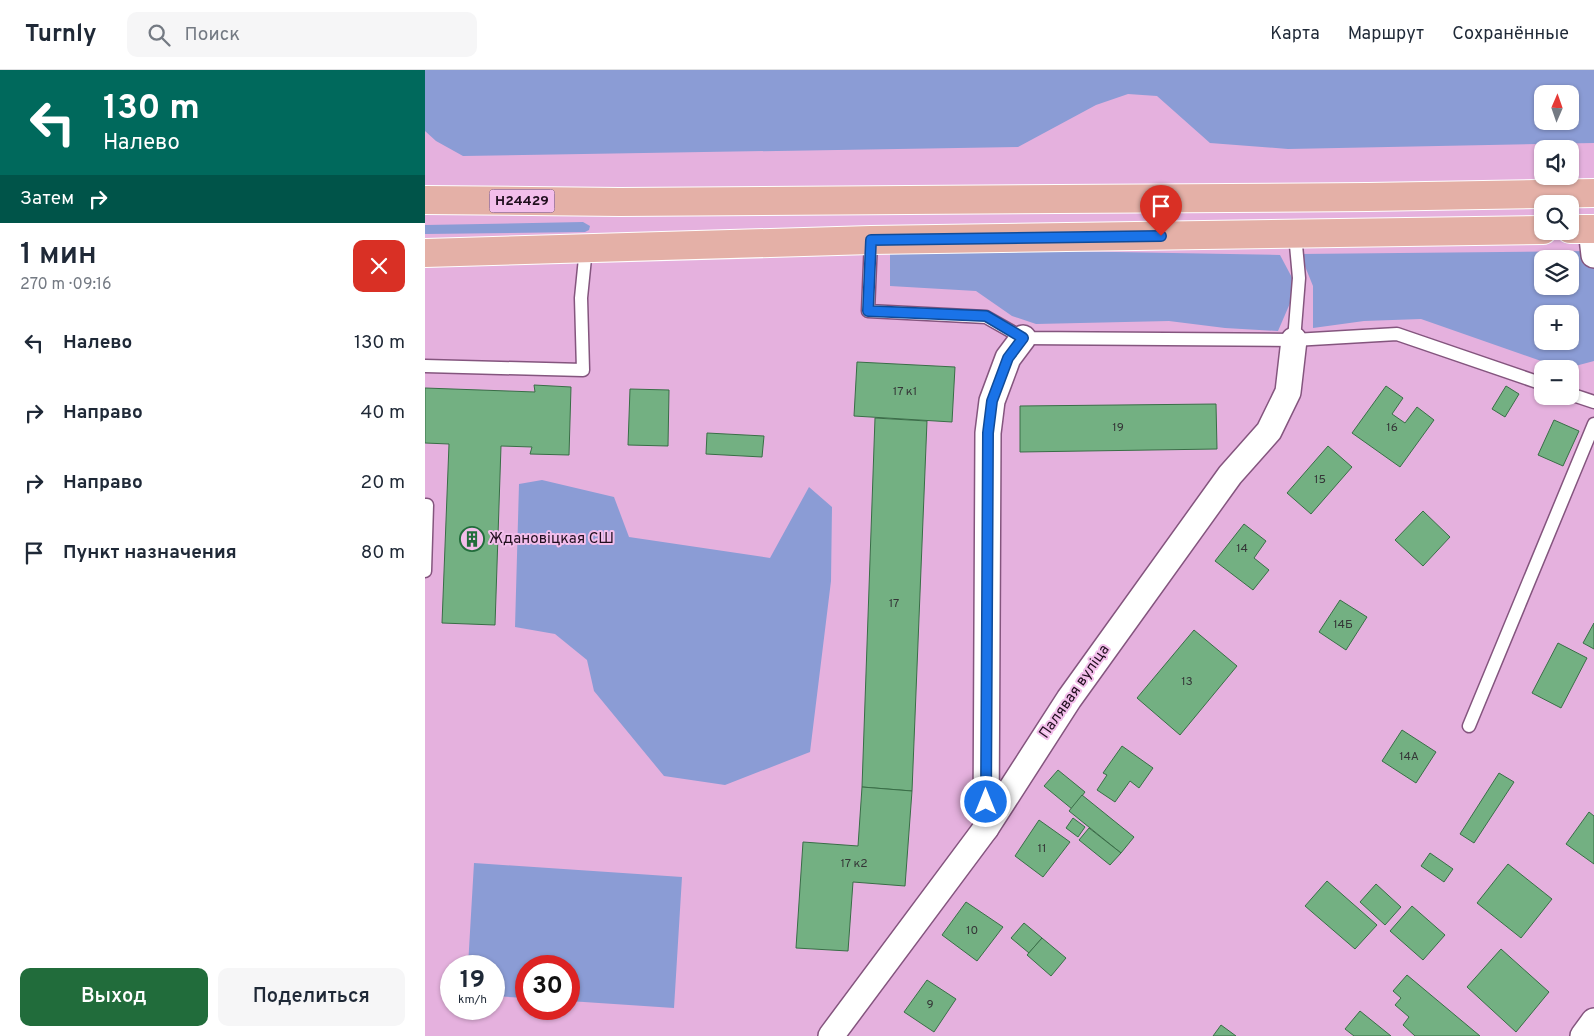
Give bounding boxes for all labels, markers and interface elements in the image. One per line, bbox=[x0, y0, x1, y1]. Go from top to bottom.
search box bbox=[127, 12, 477, 57]
text: Turnly bbox=[25, 20, 97, 50]
icon: search bbox=[145, 21, 173, 49]
text: Поиск bbox=[185, 23, 240, 47]
text: Карта bbox=[1270, 23, 1320, 46]
text: Маршрут bbox=[1348, 23, 1424, 46]
text: Сохранённые bbox=[1452, 23, 1569, 46]
north arrow bbox=[1534, 85, 1579, 130]
map controls bbox=[1534, 85, 1579, 405]
text: 130 m bbox=[103, 87, 200, 131]
icon: left bbox=[20, 90, 85, 155]
text: Налево bbox=[103, 130, 180, 157]
button: sound bbox=[1534, 140, 1579, 185]
icon: right bbox=[84, 185, 112, 213]
pin bbox=[1140, 185, 1182, 236]
text: Затем bbox=[20, 187, 74, 211]
road number: Н24429 bbox=[489, 190, 555, 212]
icon: arrive bbox=[1147, 192, 1175, 220]
button: search bbox=[1534, 195, 1579, 240]
text: 1 мин bbox=[20, 237, 97, 274]
button: close bbox=[353, 240, 405, 292]
button: layers bbox=[1534, 250, 1579, 295]
text: 270 m · 09:16 bbox=[20, 275, 112, 295]
button: + bbox=[1534, 305, 1579, 350]
icon: left bbox=[20, 329, 48, 357]
text: Налево bbox=[63, 331, 132, 355]
text: 130 m bbox=[354, 331, 405, 355]
button: − bbox=[1534, 360, 1579, 405]
house number: 17 к1 bbox=[893, 384, 917, 400]
icon: right bbox=[20, 399, 48, 427]
text: Направо bbox=[63, 401, 143, 425]
text: 40 m bbox=[360, 401, 405, 425]
house number: 19 bbox=[1112, 420, 1124, 436]
house number: 16 bbox=[1386, 420, 1398, 436]
icon: right bbox=[20, 469, 48, 497]
text: Направо bbox=[63, 471, 143, 495]
text: 20 m bbox=[361, 471, 405, 495]
house number: 15 bbox=[1314, 472, 1326, 488]
building icon: Ждановіцкая СШ bbox=[459, 526, 485, 552]
place label: Ждановіцкая СШ bbox=[489, 530, 614, 549]
icon: arrive bbox=[20, 539, 48, 567]
text: Пункт назначения bbox=[63, 541, 237, 565]
text: 80 m bbox=[361, 541, 405, 565]
house number: 14 bbox=[1236, 541, 1248, 557]
house number: 17 bbox=[889, 596, 899, 612]
house number: 14Б bbox=[1333, 617, 1353, 633]
street label: Палявая вуліца bbox=[1036, 641, 1114, 743]
house number: 13 bbox=[1181, 674, 1193, 690]
house number: 14А bbox=[1399, 749, 1419, 765]
position arrow bbox=[959, 775, 1011, 827]
house number: 11 bbox=[1038, 841, 1046, 857]
house number: 17 к2 bbox=[840, 856, 868, 872]
house number: 10 bbox=[966, 923, 978, 939]
speed limit sign: 30 bbox=[515, 955, 580, 1020]
text: 19 bbox=[460, 965, 485, 997]
button: Выход bbox=[20, 968, 208, 1026]
button: Поделиться bbox=[218, 968, 405, 1026]
text: km/h bbox=[458, 992, 487, 1008]
house number: 9 bbox=[926, 997, 934, 1013]

